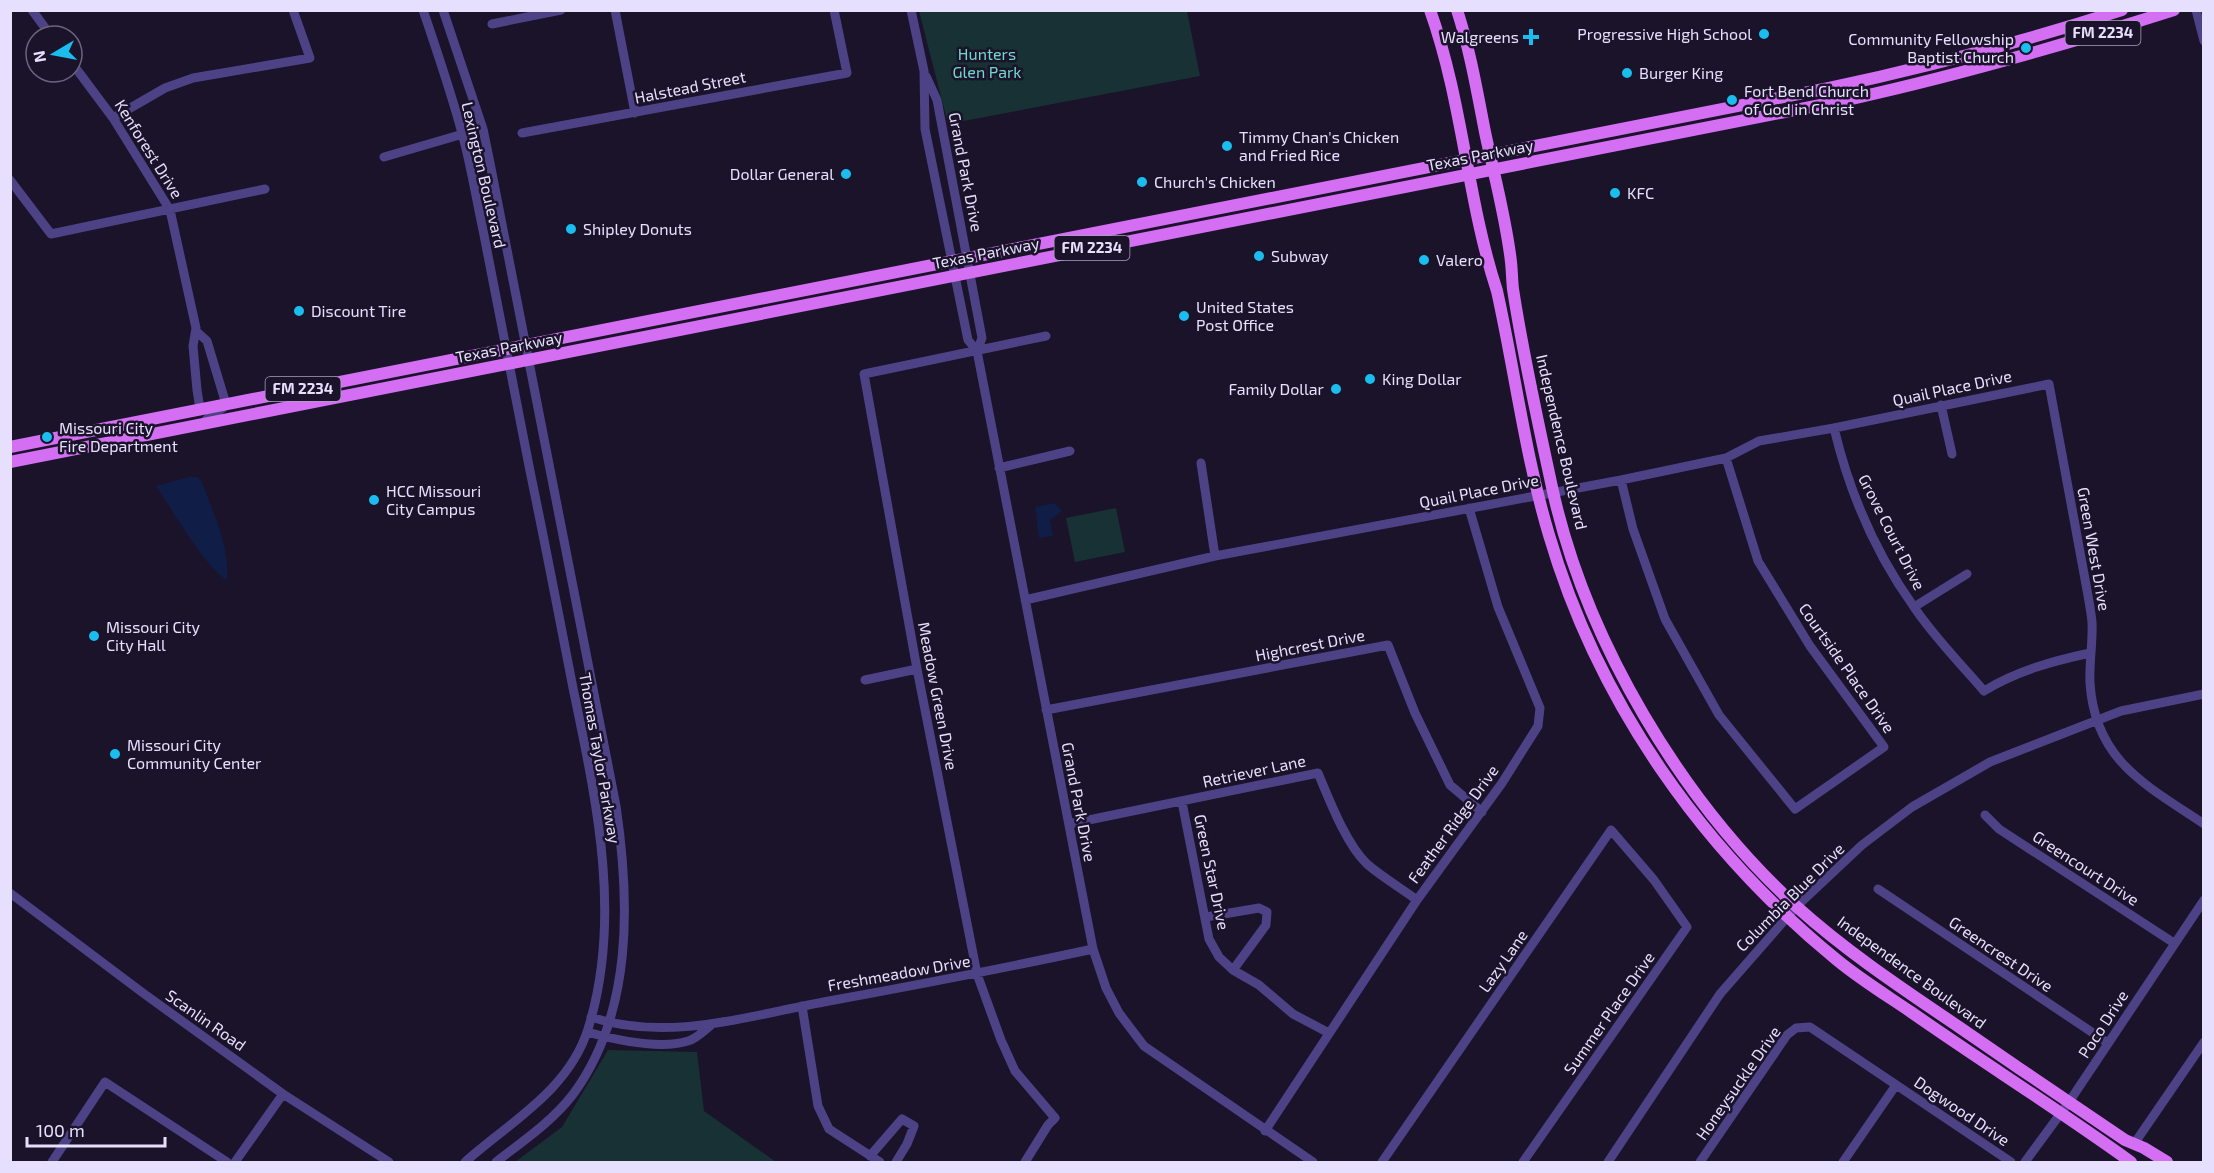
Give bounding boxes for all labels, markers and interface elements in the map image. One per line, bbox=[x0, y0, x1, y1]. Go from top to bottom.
road number: FM 2234 bbox=[2066, 21, 2140, 45]
north arrow bbox=[24, 24, 84, 84]
place label: Progressive High School bbox=[1577, 24, 1752, 43]
place label: Walgreens bbox=[1441, 27, 1519, 46]
marker: Progressive High School bbox=[1757, 27, 1771, 41]
place label: Community Fellowship Baptist Church bbox=[1848, 29, 2014, 66]
marker: Walgreens bbox=[1524, 30, 1538, 44]
marker: Community Fellowship Baptist Church bbox=[2019, 41, 2033, 55]
park label: Hunters Glen Park bbox=[953, 44, 1021, 81]
text: N bbox=[28, 49, 49, 64]
place label: Burger King bbox=[1639, 63, 1723, 82]
street label: Halstead Street bbox=[633, 66, 747, 107]
marker: Burger King bbox=[1620, 66, 1634, 80]
place label: Fort Bend Church of God in Christ bbox=[1744, 81, 1869, 118]
marker: Fort Bend Church of God in Christ bbox=[1725, 93, 1739, 107]
street label: Kenforest Drive bbox=[111, 96, 187, 202]
street label: Lexington Boulevard bbox=[458, 100, 511, 250]
street label: Grand Park Drive bbox=[946, 111, 987, 233]
place label: Timmy Chan's Chicken and Fried Rice bbox=[1239, 127, 1399, 164]
street label: Texas Parkway bbox=[1425, 135, 1535, 174]
marker: Timmy Chan's Chicken and Fried Rice bbox=[1220, 139, 1234, 153]
place label: Dollar General bbox=[730, 164, 834, 183]
marker: Dollar General bbox=[839, 167, 853, 181]
place label: Church's Chicken bbox=[1154, 172, 1276, 191]
marker: Church's Chicken bbox=[1135, 175, 1149, 189]
place label: KFC bbox=[1627, 183, 1654, 202]
marker: KFC bbox=[1608, 186, 1622, 200]
place label: Shipley Donuts bbox=[583, 219, 692, 238]
marker: Shipley Donuts bbox=[564, 222, 578, 236]
street label: Texas Parkway bbox=[931, 233, 1041, 272]
road number: FM 2234 bbox=[1054, 236, 1130, 260]
place label: Subway bbox=[1271, 246, 1329, 265]
marker: Subway bbox=[1252, 249, 1266, 263]
place label: Valero bbox=[1436, 250, 1483, 269]
marker: Valero bbox=[1417, 253, 1431, 267]
place label: United States Post Office bbox=[1196, 297, 1294, 334]
place label: Discount Tire bbox=[311, 301, 406, 320]
marker: Discount Tire bbox=[292, 304, 306, 318]
marker: United States Post Office bbox=[1177, 309, 1191, 323]
street label: Texas Parkway bbox=[454, 327, 564, 366]
street label: Independence Boulevard bbox=[1533, 352, 1592, 531]
street label: Quail Place Drive bbox=[1891, 366, 2013, 410]
place label: King Dollar bbox=[1382, 369, 1462, 388]
marker: King Dollar bbox=[1363, 372, 1377, 386]
road number: FM 2234 bbox=[266, 377, 340, 401]
place label: Family Dollar bbox=[1228, 379, 1325, 398]
marker: Family Dollar bbox=[1329, 382, 1343, 396]
place label: Missouri City Fire Department bbox=[59, 418, 178, 455]
marker: Missouri City Fire Department bbox=[40, 430, 54, 444]
street label: Quail Place Drive bbox=[1418, 470, 1540, 512]
street label: Grove Court Drive bbox=[1855, 471, 1930, 593]
place label: HCC Missouri City Campus bbox=[386, 481, 481, 518]
street label: Green West Drive bbox=[2074, 486, 2115, 612]
marker: HCC Missouri City Campus bbox=[367, 493, 381, 507]
street label: Courtside Place Drive bbox=[1795, 599, 1899, 736]
place label: Missouri City City Hall bbox=[106, 617, 201, 654]
street label: Meadow Green Drive bbox=[915, 620, 962, 772]
street label: Highcrest Drive bbox=[1253, 625, 1366, 664]
marker: Missouri City City Hall bbox=[87, 629, 101, 643]
street label: Thomas Taylor Parkway bbox=[576, 671, 625, 845]
place label: Missouri City Community Center bbox=[127, 735, 262, 772]
street label: Grand Park Drive bbox=[1059, 741, 1100, 863]
marker: Missouri City Community Center bbox=[108, 747, 122, 761]
street label: Retriever Lane bbox=[1201, 750, 1307, 791]
street label: Feather Ridge Drive bbox=[1403, 761, 1502, 886]
street label: Green Star Drive bbox=[1191, 812, 1234, 931]
street label: Greencourt Drive bbox=[2030, 826, 2143, 909]
street label: Columbia Blue Drive bbox=[1731, 838, 1848, 955]
street label: Independence Boulevard bbox=[1834, 911, 1990, 1032]
street label: Greencrest Drive bbox=[1946, 912, 2057, 995]
street label: Lazy Lane bbox=[1474, 926, 1531, 996]
street label: Summer Place Drive bbox=[1559, 948, 1658, 1078]
street label: Freshmeadow Drive bbox=[826, 951, 972, 994]
street label: Scanlin Road bbox=[163, 985, 250, 1054]
street label: Poco Drive bbox=[2074, 986, 2131, 1061]
street label: Honeysuckle Drive bbox=[1691, 1022, 1784, 1143]
street label: Dogwood Drive bbox=[1911, 1072, 2013, 1149]
scale bar bbox=[27, 1110, 165, 1148]
text: 100 m bbox=[36, 1119, 85, 1141]

